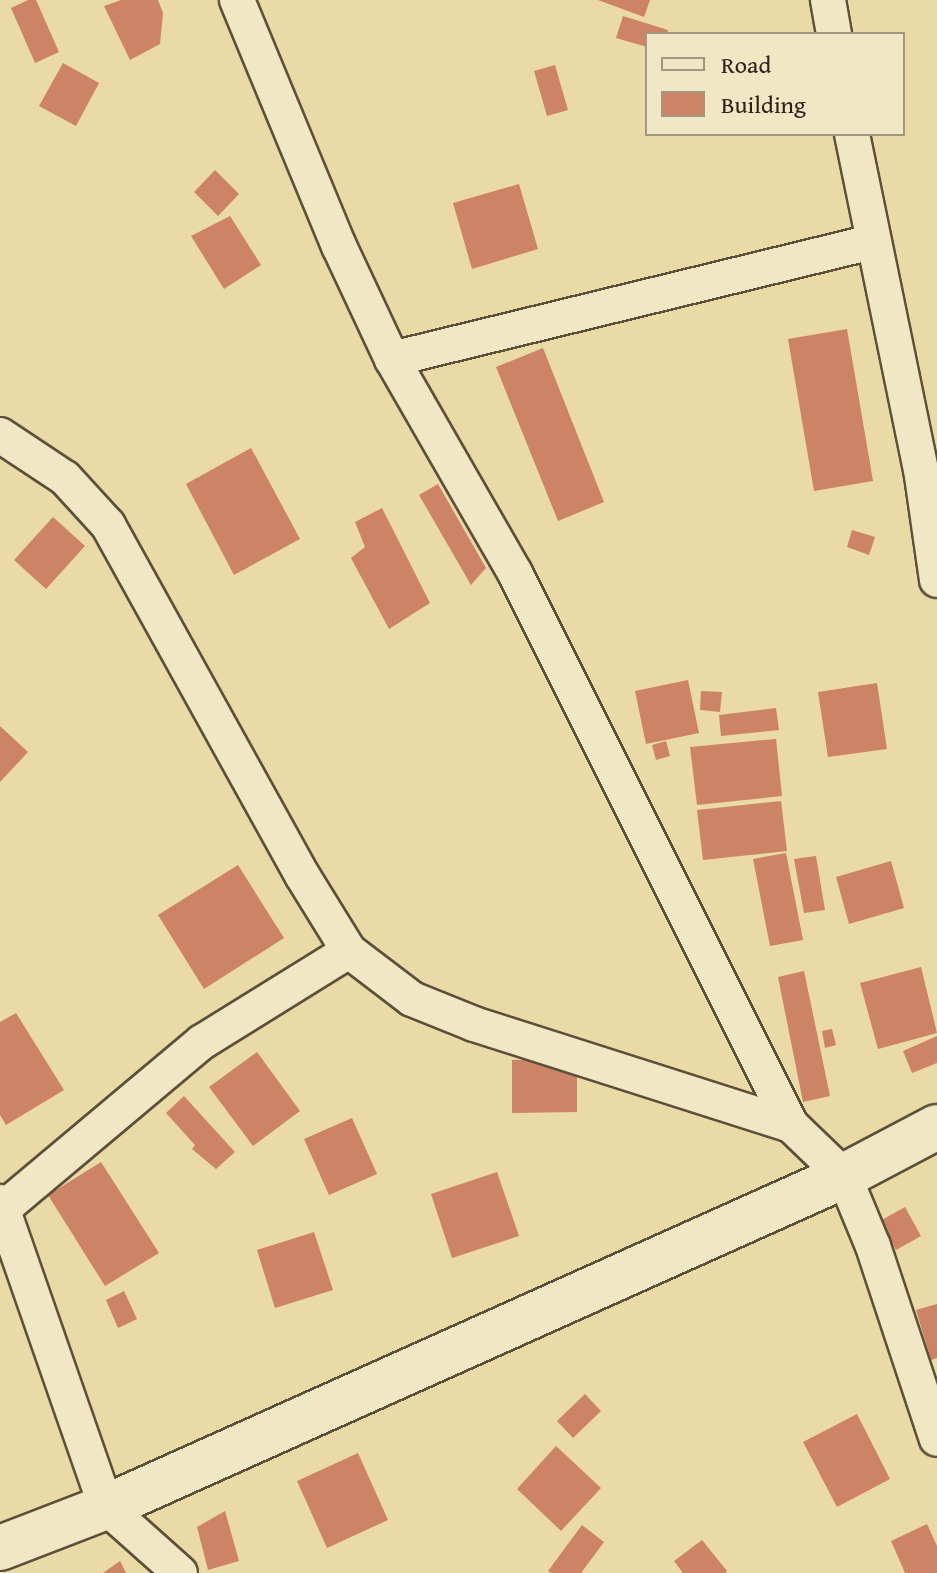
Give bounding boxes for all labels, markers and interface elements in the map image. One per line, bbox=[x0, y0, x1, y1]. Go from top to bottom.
legend bbox=[645, 32, 905, 136]
text: Road bbox=[721, 47, 771, 82]
text: Building bbox=[721, 87, 806, 122]

